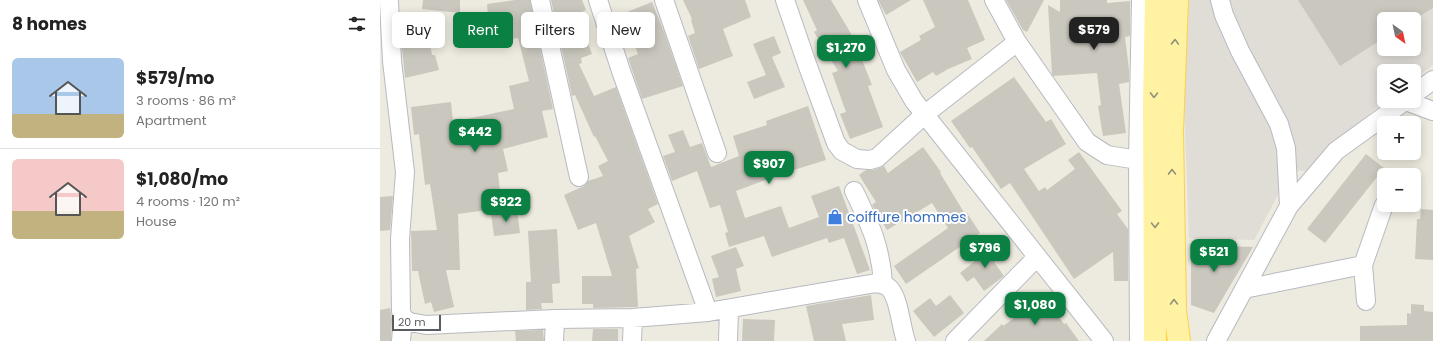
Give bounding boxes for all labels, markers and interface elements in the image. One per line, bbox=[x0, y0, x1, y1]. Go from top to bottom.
text: 8 homes bbox=[12, 12, 87, 36]
chip: Buy bbox=[392, 12, 445, 48]
chip: Rent bbox=[453, 12, 513, 48]
chip: Filters bbox=[521, 12, 589, 48]
chip: New bbox=[597, 12, 655, 48]
north arrow bbox=[1377, 12, 1421, 56]
map controls bbox=[1377, 12, 1421, 212]
icon: filters bbox=[346, 13, 368, 35]
pin: $579 bbox=[1070, 17, 1118, 51]
text: $579 bbox=[1078, 20, 1110, 39]
pin: $1,270 bbox=[813, 35, 879, 69]
text: $1,270 bbox=[826, 38, 866, 57]
one-way arrow bbox=[1171, 39, 1179, 45]
button: layers bbox=[1377, 64, 1421, 108]
text: $579/mo bbox=[136, 66, 214, 90]
icon: home bbox=[44, 74, 92, 122]
text: 3 rooms · 86 m² bbox=[136, 91, 236, 110]
one-way arrow bbox=[1150, 92, 1158, 98]
text: Apartment bbox=[136, 111, 206, 130]
button: + bbox=[1377, 116, 1421, 160]
pin: $442 bbox=[451, 119, 499, 153]
text: $442 bbox=[458, 122, 492, 141]
pin: $907 bbox=[745, 151, 793, 185]
text: $907 bbox=[753, 154, 785, 173]
text: $1,080/mo bbox=[136, 167, 228, 191]
button: − bbox=[1377, 168, 1421, 212]
one-way arrow bbox=[1168, 169, 1176, 175]
icon: home bbox=[44, 175, 92, 223]
pin: $922 bbox=[482, 189, 530, 223]
text: 4 rooms · 120 m² bbox=[136, 192, 240, 211]
text: $922 bbox=[490, 192, 522, 211]
place label: coiffure hommes bbox=[847, 207, 966, 227]
shop icon: coiffure hommes bbox=[826, 208, 844, 226]
text: House bbox=[136, 212, 176, 231]
one-way arrow bbox=[1150, 222, 1159, 228]
pin: $796 bbox=[961, 235, 1009, 269]
text: $796 bbox=[969, 238, 1001, 257]
pin: $521 bbox=[1190, 239, 1238, 273]
text: $521 bbox=[1199, 242, 1229, 261]
pin: $1,080 bbox=[1002, 292, 1068, 326]
text: $1,080 bbox=[1014, 295, 1056, 314]
one-way arrow bbox=[1170, 299, 1179, 305]
scale bar bbox=[392, 313, 441, 332]
text: 20 m bbox=[398, 314, 426, 330]

